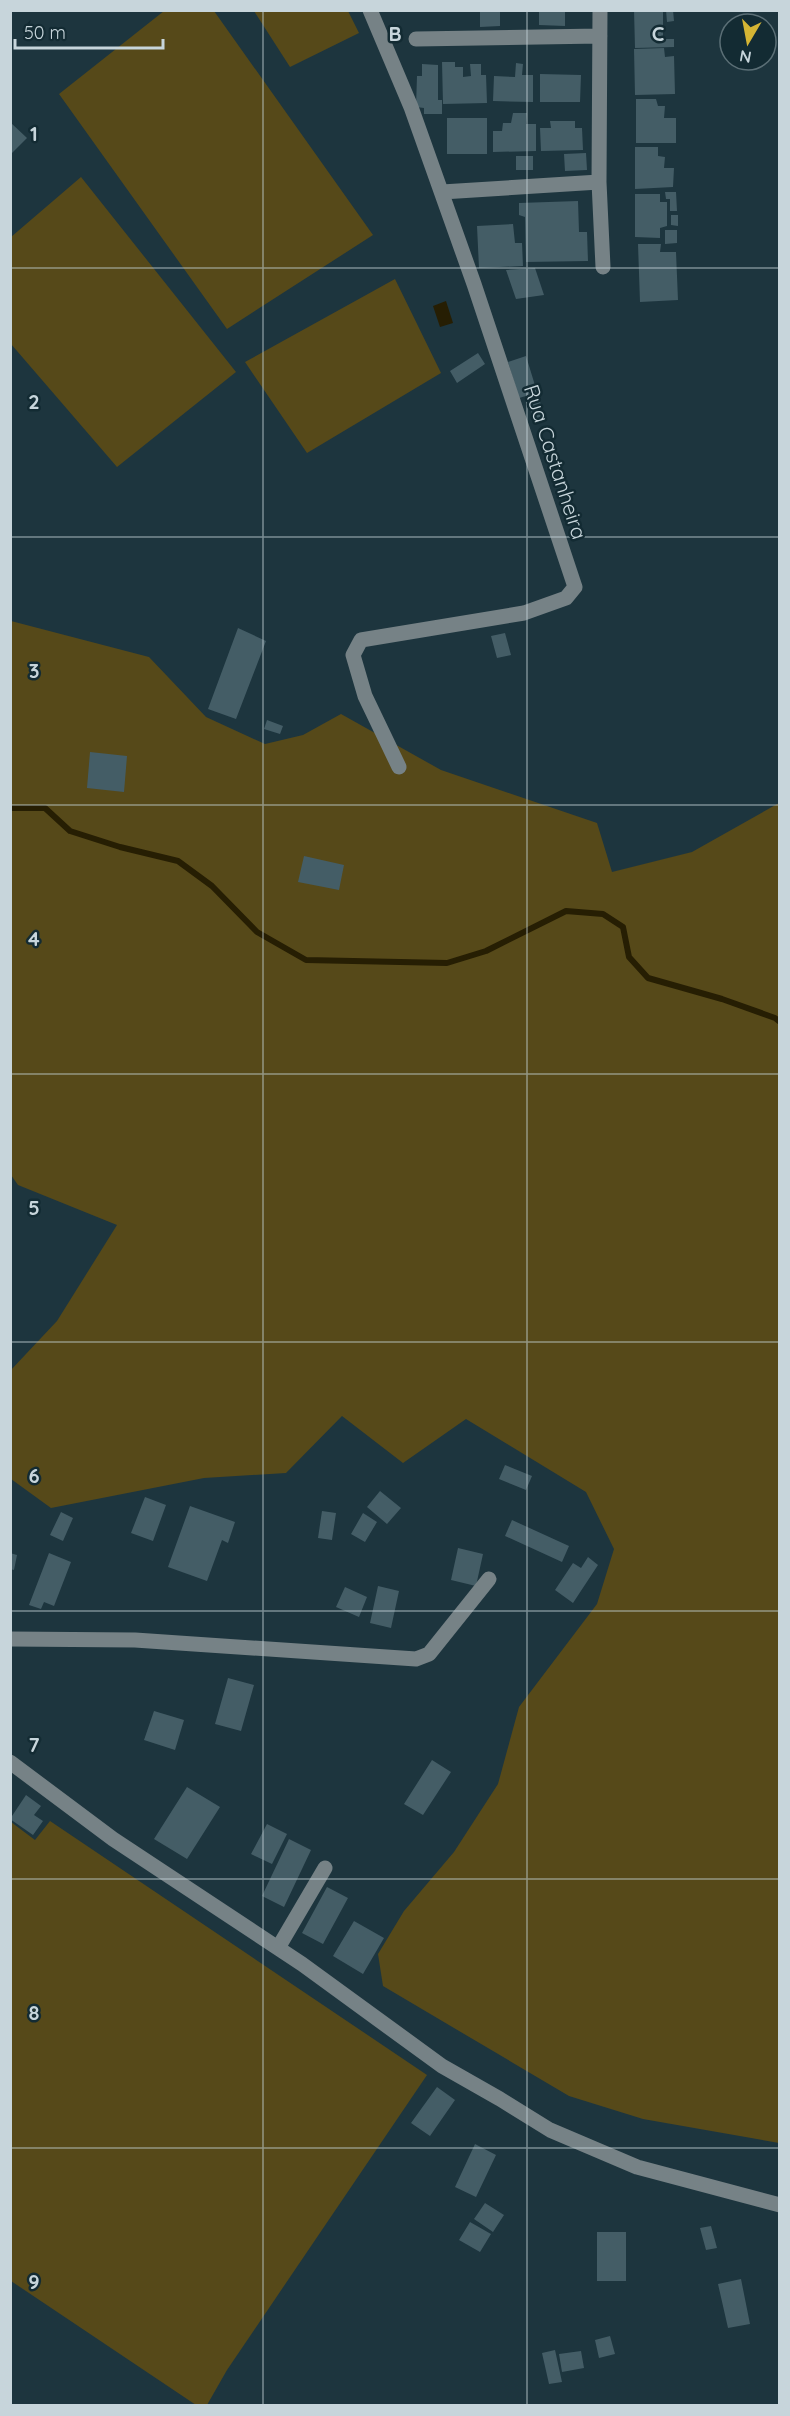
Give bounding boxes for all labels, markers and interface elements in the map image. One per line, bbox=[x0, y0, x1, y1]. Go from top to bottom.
scale bar bbox=[15, 12, 164, 50]
north arrow bbox=[718, 12, 778, 72]
text: 50 m bbox=[24, 21, 66, 44]
text: B bbox=[388, 21, 402, 46]
text: C bbox=[652, 21, 665, 46]
text: N bbox=[738, 46, 753, 68]
text: 1 bbox=[30, 121, 38, 146]
street label: Rua Castanheira bbox=[519, 381, 593, 542]
text: 2 bbox=[28, 389, 40, 414]
text: 3 bbox=[29, 658, 39, 683]
text: 4 bbox=[28, 926, 40, 951]
text: 5 bbox=[28, 1195, 40, 1220]
text: 6 bbox=[28, 1463, 40, 1488]
text: 7 bbox=[29, 1732, 40, 1757]
text: 8 bbox=[29, 2000, 40, 2025]
text: 9 bbox=[28, 2269, 40, 2294]

